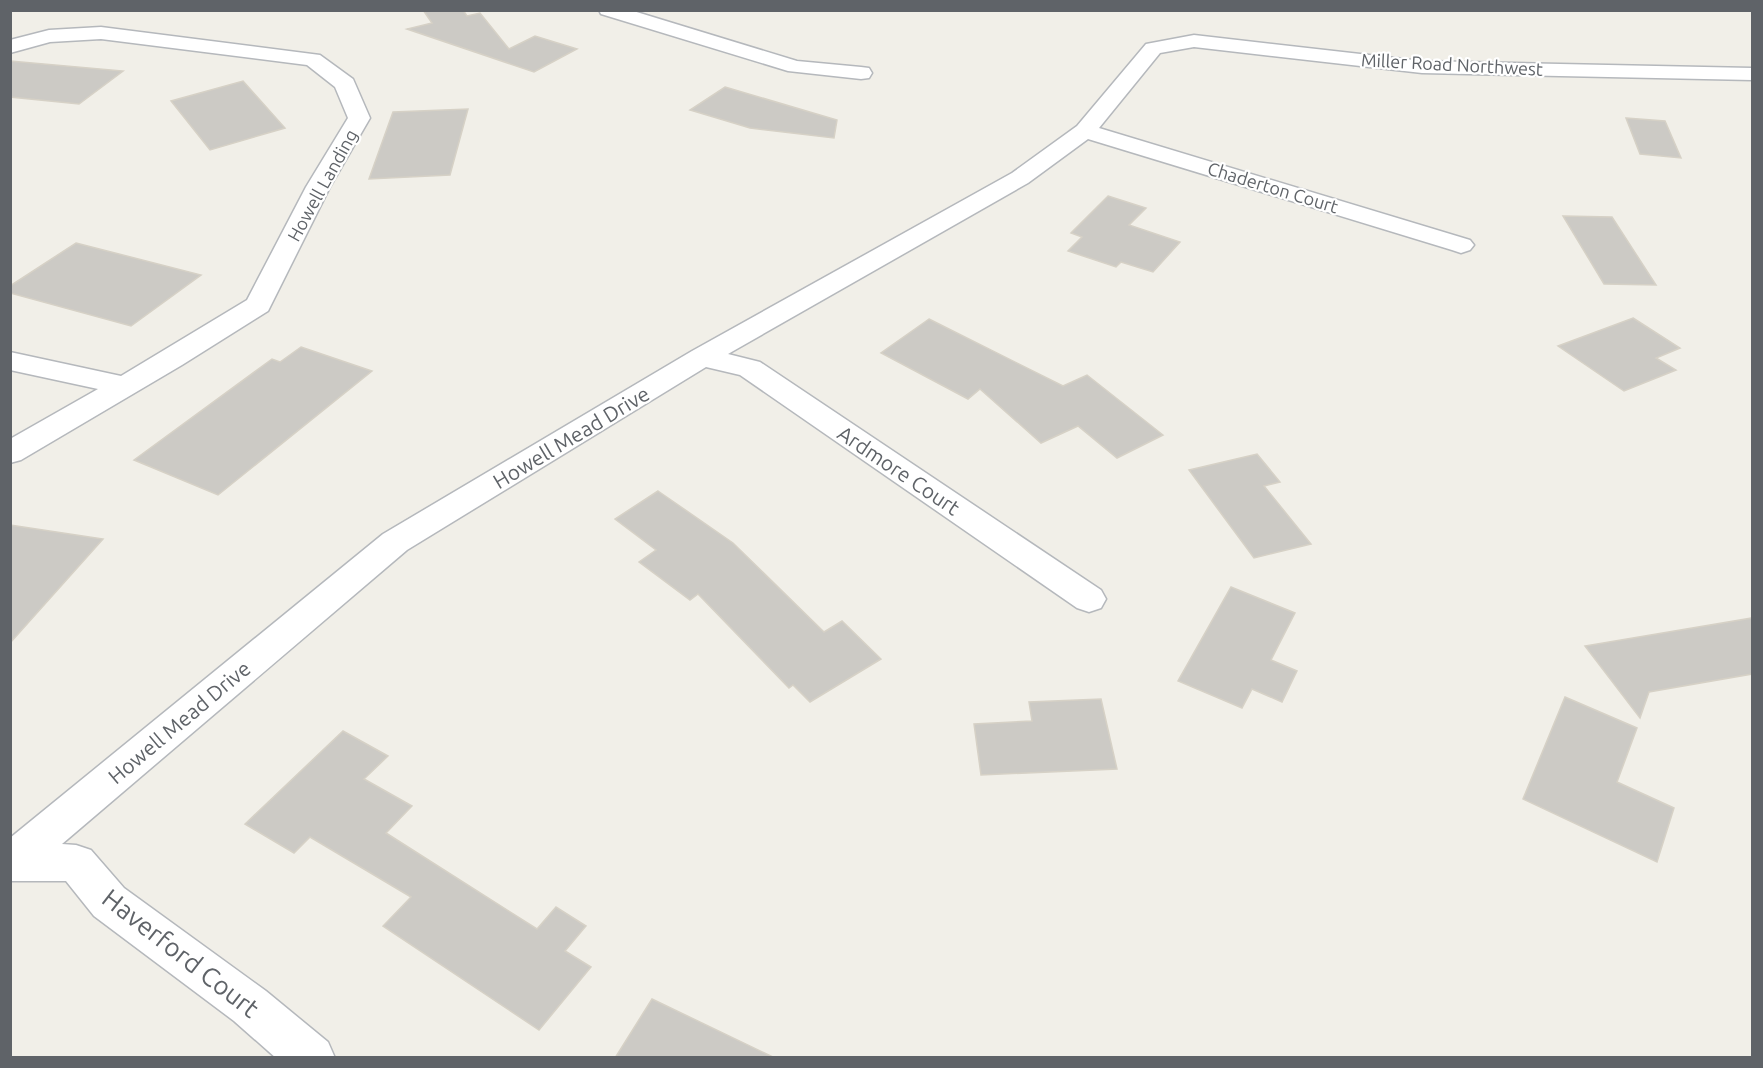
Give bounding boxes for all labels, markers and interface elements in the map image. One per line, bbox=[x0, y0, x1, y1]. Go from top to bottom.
street label: Miller Road Northwest bbox=[1360, 49, 1544, 79]
street label: Howell Landing bbox=[283, 126, 361, 244]
street label: Chaderton Court bbox=[1205, 158, 1341, 216]
street label: Howell Mead Drive bbox=[489, 381, 653, 493]
street label: Ardmore Court bbox=[833, 420, 965, 520]
street label: Howell Mead Drive bbox=[103, 656, 255, 788]
street label: Haverford Court bbox=[97, 883, 265, 1023]

